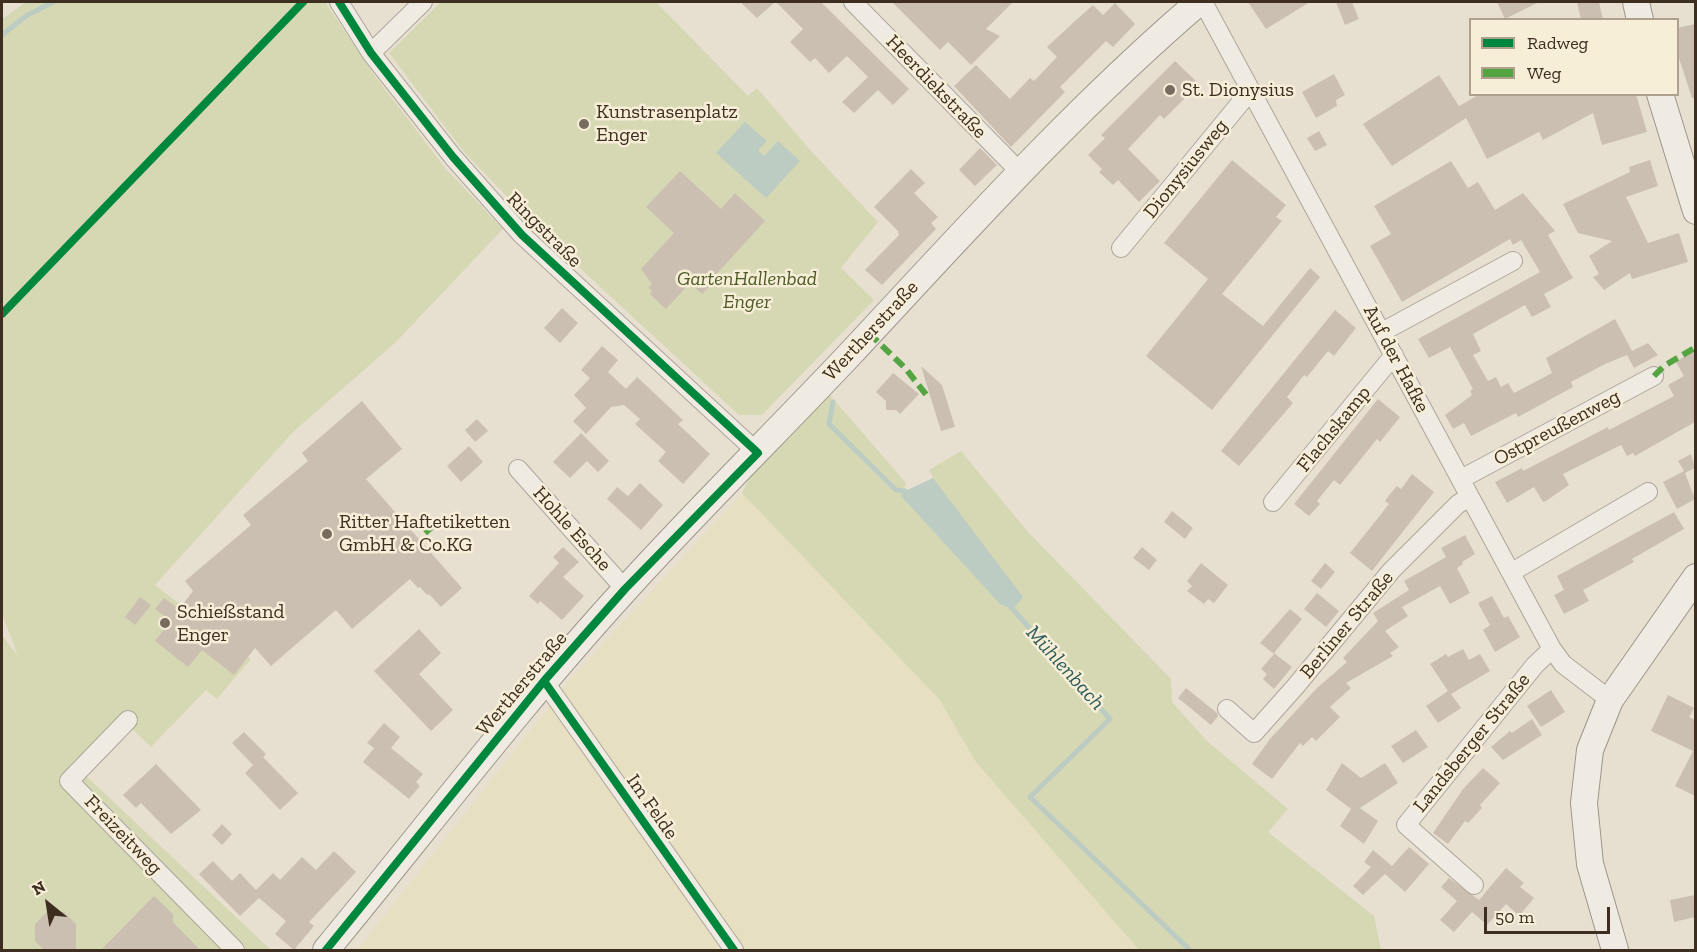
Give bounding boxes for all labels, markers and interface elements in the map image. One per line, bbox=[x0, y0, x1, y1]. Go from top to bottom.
legend bbox=[1469, 18, 1679, 96]
street label: Heerdiekstraße bbox=[881, 30, 991, 144]
text: Radweg bbox=[1527, 32, 1588, 54]
text: Weg bbox=[1527, 62, 1561, 84]
place label: St. Dionysius bbox=[1182, 78, 1294, 102]
marker: St. Dionysius bbox=[1163, 83, 1177, 97]
place label: Kunstrasenplatz Enger bbox=[596, 100, 738, 147]
street label: Dionysiusweg bbox=[1139, 115, 1233, 223]
marker: Kunstrasenplatz Enger bbox=[577, 117, 591, 131]
street label: Ringstraße bbox=[501, 187, 587, 273]
park label: GartenHallenbad Enger bbox=[677, 267, 817, 314]
street label: Wertherstraße bbox=[818, 276, 924, 386]
street label: Auf der Hafke bbox=[1358, 301, 1434, 417]
street label: Flachskamp bbox=[1292, 381, 1376, 477]
street label: Ostpreußenweg bbox=[1490, 385, 1624, 471]
street label: Hohle Esche bbox=[528, 482, 616, 576]
place label: Ritter Haftetiketten GmbH & Co.KG bbox=[339, 510, 510, 557]
marker: Ritter Haftetiketten GmbH & Co.KG bbox=[320, 527, 334, 541]
street label: Berliner Straße bbox=[1295, 566, 1399, 684]
place label: Schießstand Enger bbox=[177, 600, 284, 647]
marker: Schießstand Enger bbox=[158, 616, 172, 630]
water label: Mühlenbach bbox=[1020, 620, 1110, 716]
street label: Wertherstraße bbox=[471, 627, 573, 741]
street label: Landsberger Straße bbox=[1409, 669, 1535, 817]
street label: Im Felde bbox=[621, 770, 683, 844]
street label: Freizeitweg bbox=[79, 790, 167, 880]
north arrow bbox=[18, 874, 78, 934]
text: N bbox=[29, 877, 49, 899]
scale bar bbox=[1487, 895, 1613, 933]
text: 50 m bbox=[1495, 906, 1534, 928]

